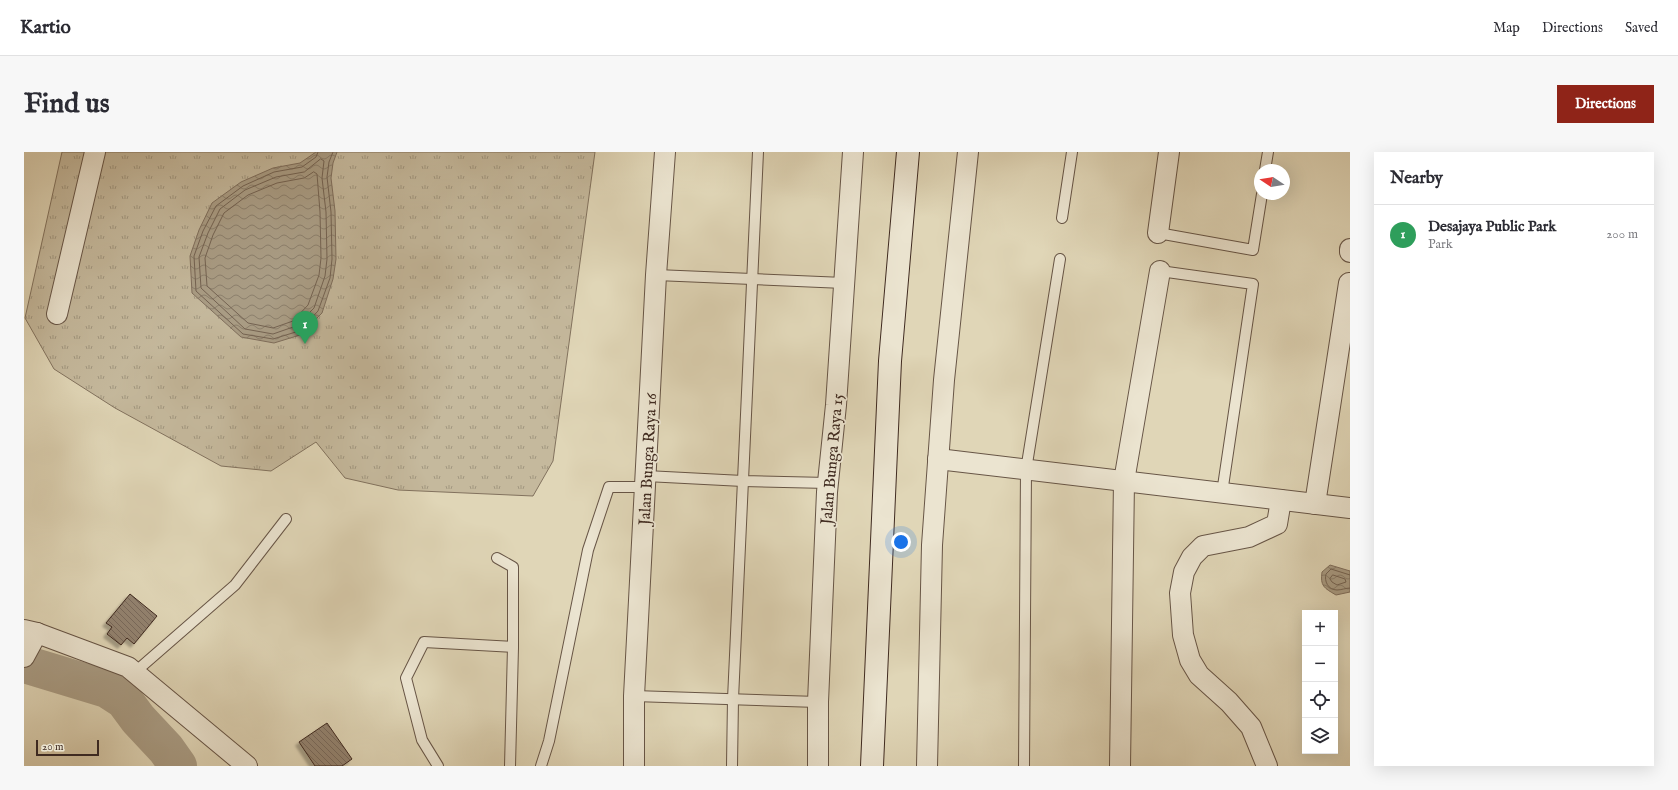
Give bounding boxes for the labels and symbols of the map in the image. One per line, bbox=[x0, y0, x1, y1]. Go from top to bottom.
north arrow bbox=[1254, 164, 1290, 200]
pin: 1 bbox=[292, 311, 318, 344]
street label: Jalan Bunga Raya 16 bbox=[635, 392, 662, 528]
street label: Jalan Bunga Raya 15 bbox=[817, 393, 849, 528]
your location bbox=[891, 532, 911, 552]
scale bar bbox=[36, 738, 99, 757]

